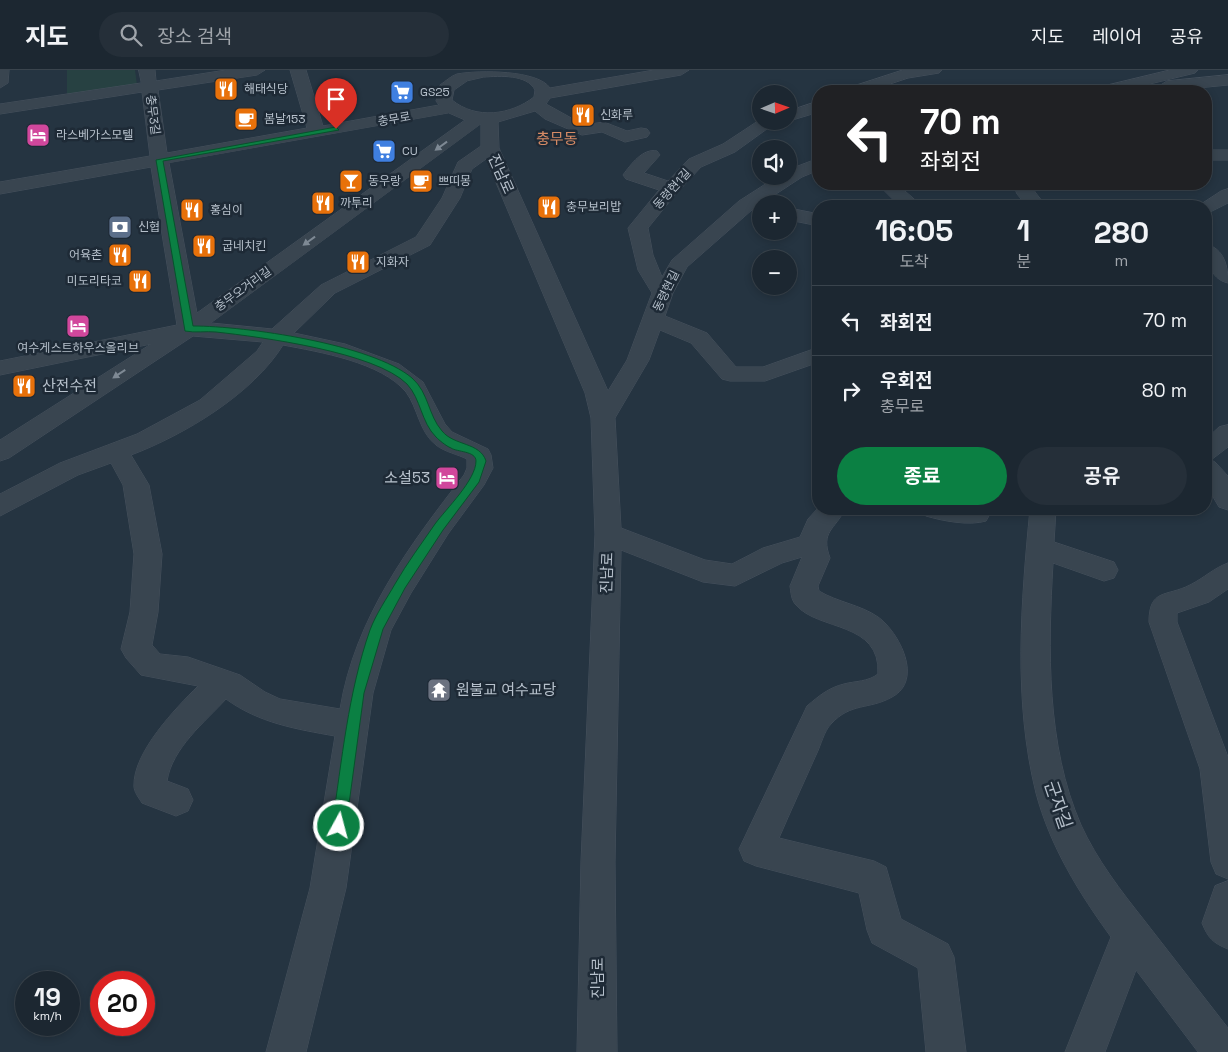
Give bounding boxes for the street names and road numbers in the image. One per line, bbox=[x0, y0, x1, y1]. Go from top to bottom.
street label: 충무3길 bbox=[142, 94, 164, 136]
street label: 충무로 bbox=[376, 108, 412, 130]
street label: 진남로 bbox=[484, 151, 519, 197]
street label: 동령현1길 bbox=[650, 165, 694, 213]
street label: 충무오거리길 bbox=[211, 263, 275, 315]
street label: 동령현길 bbox=[649, 268, 683, 314]
street label: 진남로 bbox=[596, 552, 617, 594]
street label: 군자길 bbox=[1040, 778, 1077, 832]
street label: 진남로 bbox=[588, 957, 607, 999]

